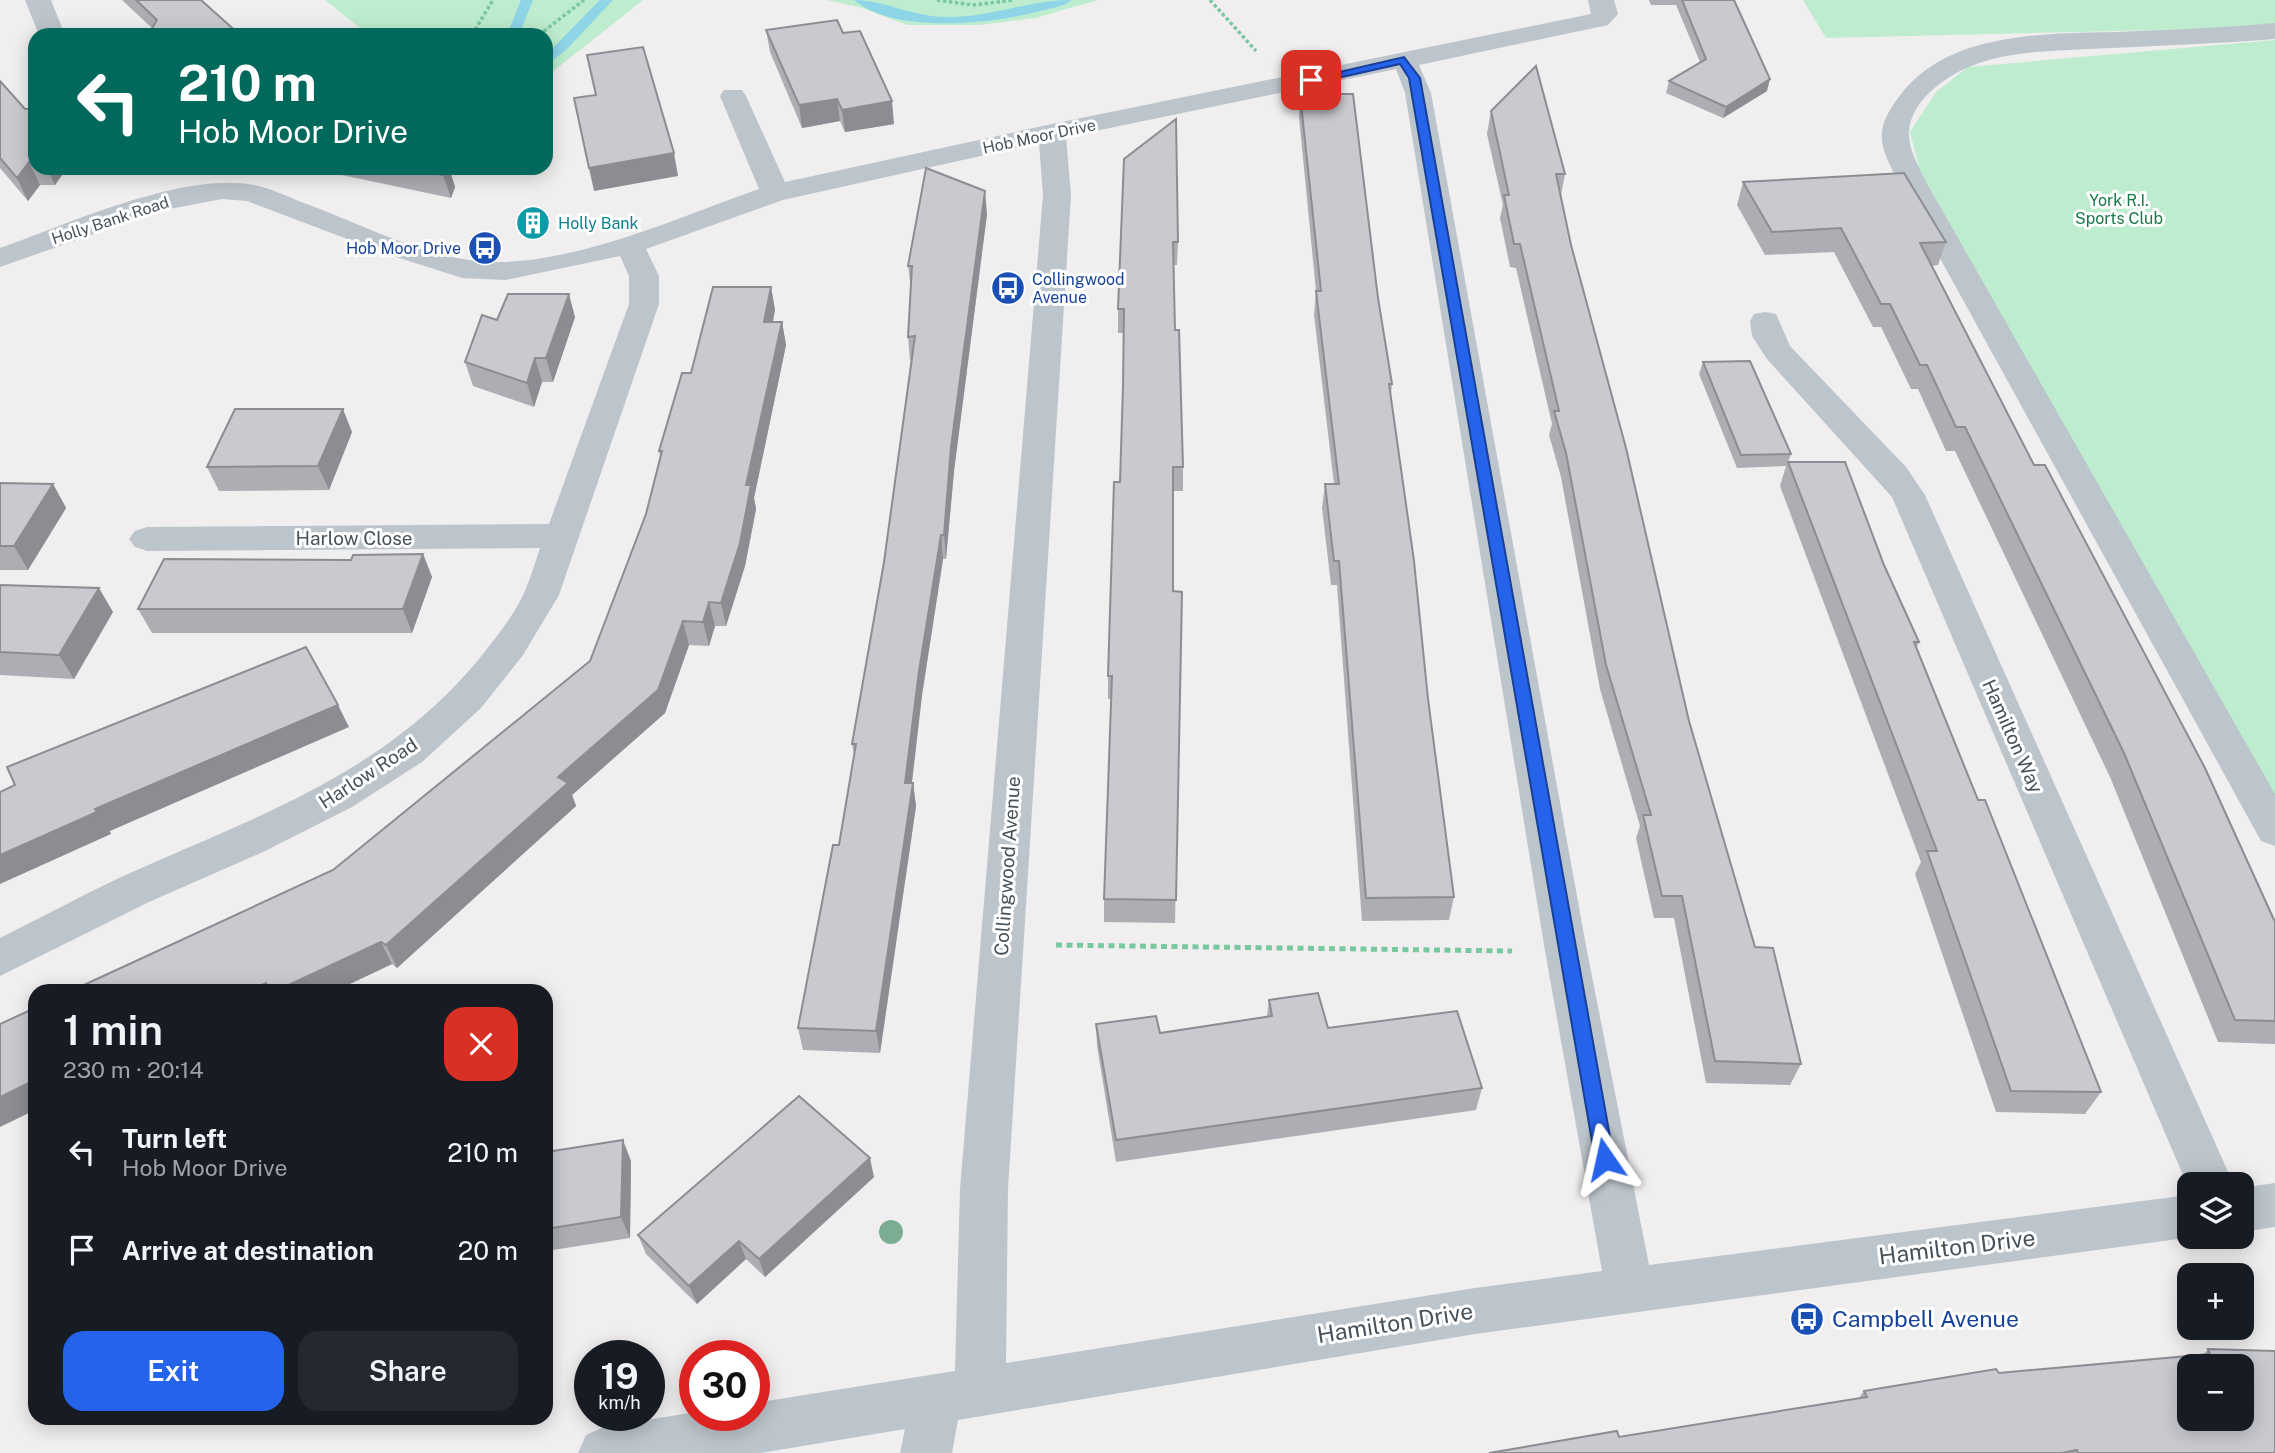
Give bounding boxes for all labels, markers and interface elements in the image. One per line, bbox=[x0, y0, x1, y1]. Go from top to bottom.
pin bbox=[1281, 50, 1341, 110]
text: 210 m bbox=[178, 54, 317, 112]
icon: left bbox=[63, 56, 154, 147]
icon: arrive bbox=[1292, 61, 1330, 99]
text: Hob Moor Drive bbox=[178, 113, 408, 150]
street label: Hob Moor Drive bbox=[981, 115, 1097, 158]
park label: York R.I. Sports Club bbox=[2075, 191, 2163, 228]
street label: Holly Bank Road bbox=[49, 193, 171, 248]
building icon: Holly Bank bbox=[514, 204, 552, 242]
place label: Holly Bank bbox=[558, 214, 639, 233]
bus stop icon: Hob Moor Drive bbox=[466, 229, 504, 267]
place label: Hob Moor Drive bbox=[346, 239, 461, 258]
bus stop icon: Collingwood Avenue bbox=[989, 269, 1027, 307]
place label: Collingwood Avenue bbox=[1032, 270, 1125, 307]
street label: Harlow Close bbox=[295, 527, 413, 549]
street label: Hamilton Way bbox=[1978, 676, 2048, 796]
street label: Harlow Road bbox=[315, 733, 421, 813]
street label: Collingwood Avenue bbox=[990, 776, 1024, 956]
text: 1 min bbox=[63, 1005, 163, 1054]
button: close bbox=[444, 1007, 518, 1081]
text: 230 m · 20:14 bbox=[63, 1056, 204, 1083]
position arrow bbox=[1568, 1122, 1642, 1196]
text: Turn left bbox=[122, 1123, 227, 1154]
icon: left bbox=[63, 1133, 101, 1171]
text: 210 m bbox=[447, 1137, 518, 1168]
text: Hob Moor Drive bbox=[122, 1154, 287, 1181]
map controls bbox=[2177, 1172, 2254, 1431]
button: layers bbox=[2177, 1172, 2254, 1249]
street label: Hamilton Drive bbox=[1877, 1223, 2037, 1270]
icon: arrive bbox=[63, 1231, 101, 1269]
text: Arrive at destination bbox=[122, 1235, 374, 1266]
text: 20 m bbox=[458, 1235, 518, 1266]
button: + bbox=[2177, 1263, 2254, 1340]
street label: Hamilton Drive bbox=[1315, 1297, 1475, 1348]
bus stop icon: Campbell Avenue bbox=[1788, 1300, 1826, 1338]
place label: Campbell Avenue bbox=[1832, 1305, 2019, 1332]
button: Exit bbox=[63, 1331, 284, 1411]
button: Share bbox=[298, 1331, 518, 1411]
speed limit sign: 30 bbox=[679, 1340, 770, 1431]
button: − bbox=[2177, 1354, 2254, 1431]
text: 19 bbox=[600, 1356, 639, 1397]
text: km/h bbox=[598, 1392, 641, 1413]

